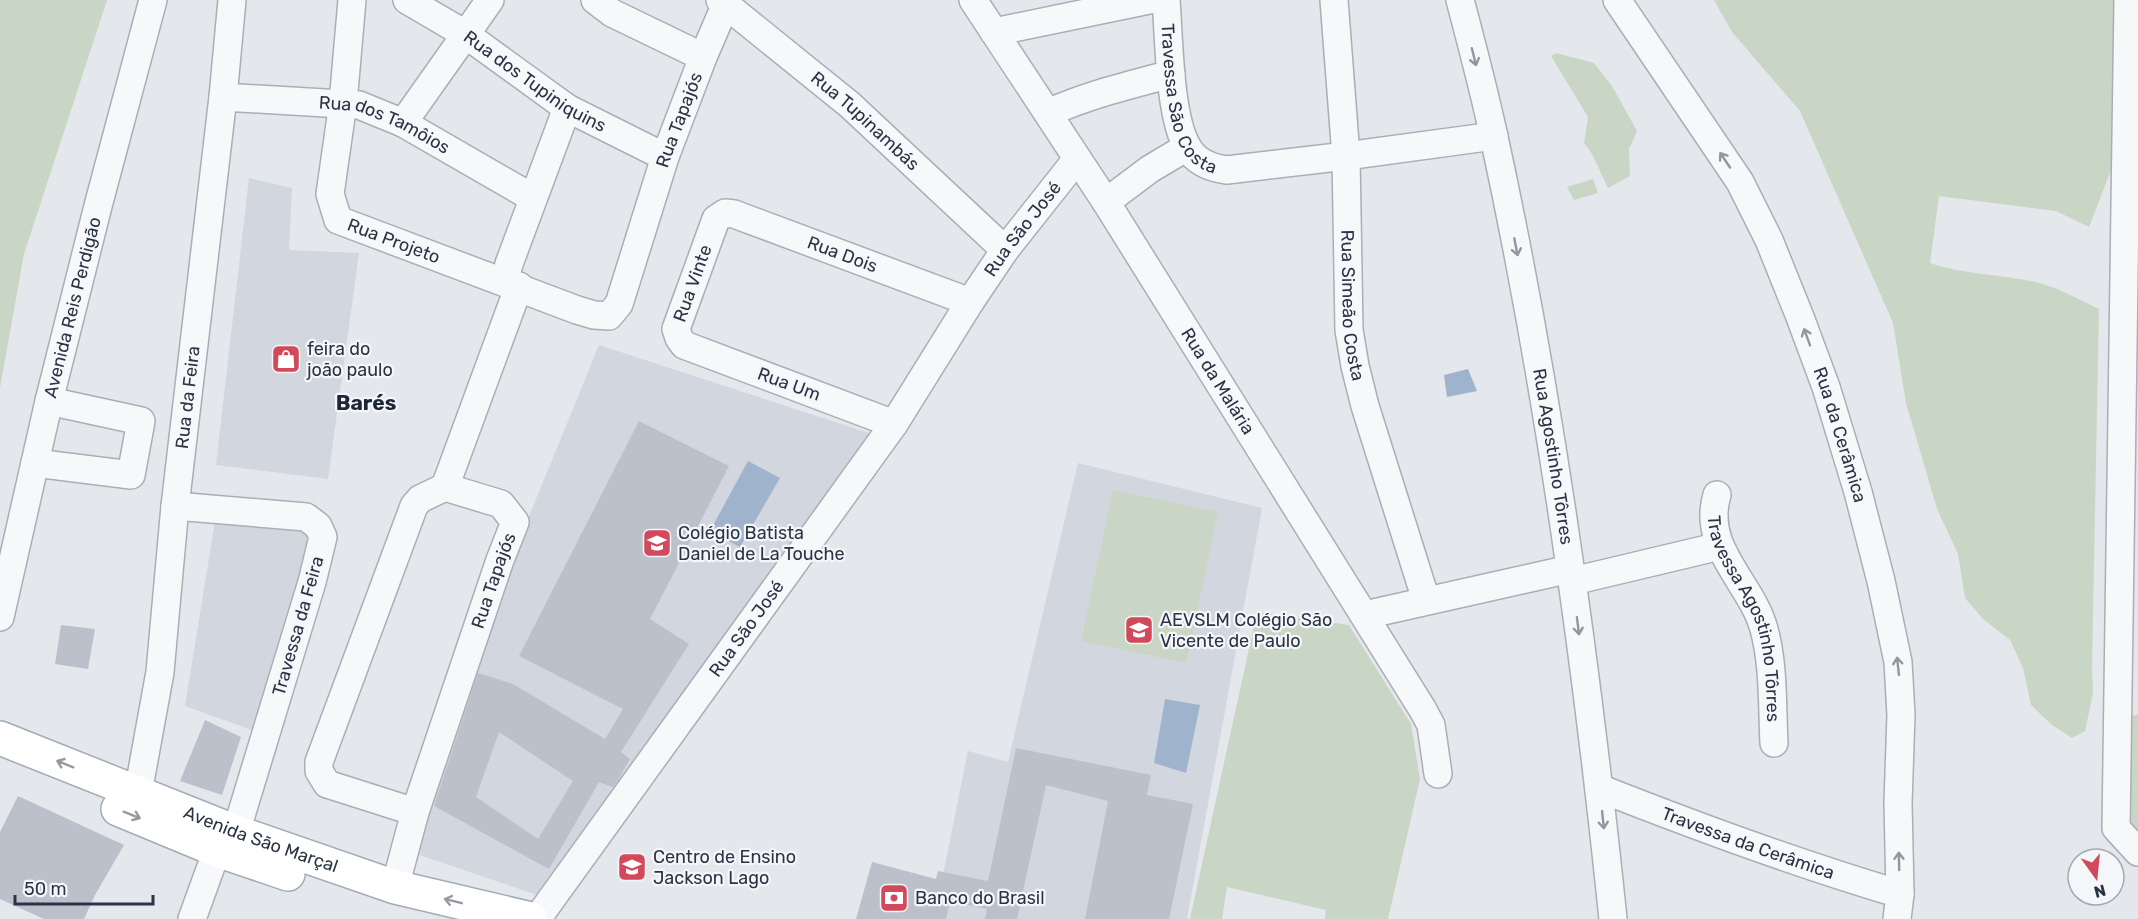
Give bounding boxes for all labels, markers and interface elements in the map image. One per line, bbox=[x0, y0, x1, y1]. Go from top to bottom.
street label: Travessa São Costa bbox=[1156, 23, 1220, 179]
street label: Rua dos Tupiniquins bbox=[459, 26, 610, 137]
one-way arrow bbox=[1469, 47, 1481, 66]
street label: Rua Tupinambás bbox=[806, 67, 924, 175]
street label: Rua Tapajós bbox=[651, 69, 707, 170]
street label: Rua dos Tamôios bbox=[318, 92, 454, 159]
one-way arrow bbox=[1719, 152, 1732, 169]
street label: Rua São José bbox=[979, 177, 1066, 281]
street label: Rua Projeto bbox=[344, 213, 443, 268]
street label: Avenida Reis Perdigão bbox=[39, 215, 106, 400]
street label: Rua Simeão Costa bbox=[1336, 229, 1369, 383]
street label: Rua Dois bbox=[804, 231, 881, 278]
one-way arrow bbox=[1511, 237, 1522, 257]
street label: Rua Vinte bbox=[668, 242, 717, 325]
street label: Rua da Malária bbox=[1176, 324, 1259, 439]
one-way arrow bbox=[1801, 328, 1812, 347]
place label: feira do joão paulo bbox=[306, 338, 393, 381]
shop icon: feira do joão paulo bbox=[270, 343, 302, 375]
street label: Rua da Feira bbox=[171, 345, 205, 450]
street label: Rua Um bbox=[754, 362, 824, 406]
street label: Rua da Cerâmica bbox=[1808, 364, 1871, 505]
street label: Rua Agostinho Tôrres bbox=[1528, 367, 1578, 546]
district label: Barés bbox=[336, 390, 396, 415]
street label: Travessa Agostinho Tôrres bbox=[1703, 515, 1784, 722]
place label: Colégio Batista Daniel de La Touche bbox=[678, 522, 845, 565]
school or university icon: Colégio Batista Daniel de La Touche bbox=[641, 527, 673, 559]
street label: Rua Tapajós bbox=[467, 529, 521, 631]
street label: Travessa da Feira bbox=[268, 554, 328, 698]
street label: Rua São José bbox=[704, 576, 789, 681]
place label: AEVSLM Colégio São Vicente de Paulo bbox=[1160, 609, 1332, 652]
school or university icon: AEVSLM Colégio São Vicente de Paulo bbox=[1123, 614, 1155, 646]
one-way arrow bbox=[1573, 616, 1584, 636]
one-way arrow bbox=[1892, 656, 1903, 676]
one-way arrow bbox=[56, 757, 75, 768]
street label: Avenida São Marçal bbox=[180, 801, 341, 877]
street label: Travessa da Cerâmica bbox=[1658, 802, 1837, 884]
one-way arrow bbox=[1598, 809, 1609, 829]
one-way arrow bbox=[122, 810, 141, 821]
place label: Centro de Ensino Jackson Lago bbox=[653, 846, 796, 889]
north arrow bbox=[2066, 847, 2126, 907]
school or university icon: Centro de Ensino Jackson Lago bbox=[616, 851, 648, 883]
one-way arrow bbox=[1893, 851, 1905, 871]
scale bar bbox=[15, 868, 153, 906]
text: 50 m bbox=[24, 878, 67, 900]
text: N bbox=[2092, 880, 2108, 902]
bank icon: Banco do Brasil bbox=[878, 882, 910, 914]
place label: Banco do Brasil bbox=[915, 887, 1045, 909]
one-way arrow bbox=[444, 895, 463, 907]

